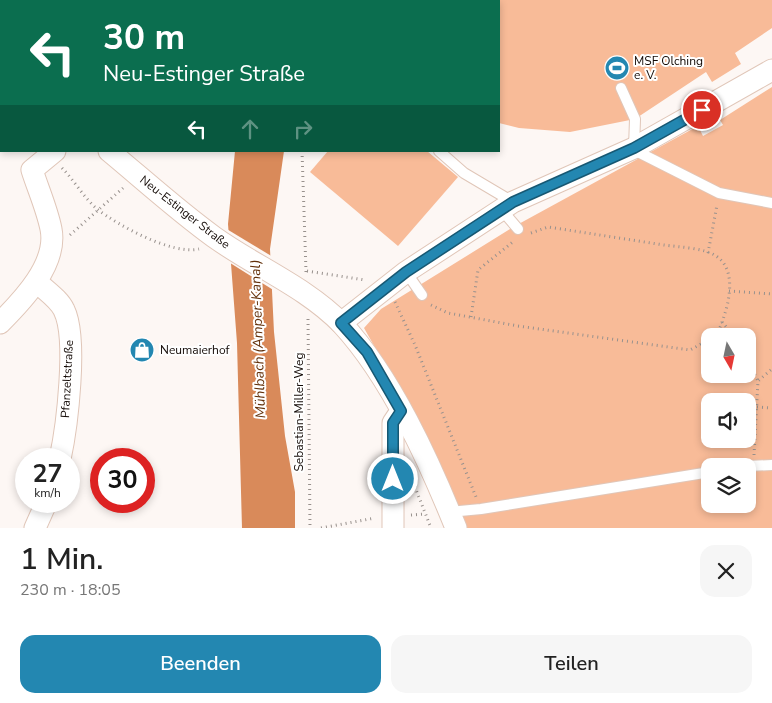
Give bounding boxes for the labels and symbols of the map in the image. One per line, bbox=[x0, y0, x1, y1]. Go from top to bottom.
place label: MSF Olching e. V. bbox=[634, 53, 703, 83]
sports icon: MSF Olching e. V. bbox=[604, 55, 630, 81]
pin bbox=[681, 89, 723, 131]
street label: Neu-Estinger Straße bbox=[137, 172, 233, 252]
water label: Mühlbach (Amper-Kanal) bbox=[246, 259, 270, 419]
north arrow bbox=[701, 328, 756, 382]
shop icon: Neumaierhof bbox=[129, 337, 155, 363]
street label: Pfanzeltstraße bbox=[57, 339, 77, 419]
place label: Neumaierhof bbox=[160, 342, 231, 358]
street label: Sebastian-Miller-Weg bbox=[291, 352, 307, 472]
speed limit sign: 30 bbox=[90, 448, 155, 513]
position arrow bbox=[366, 452, 418, 504]

